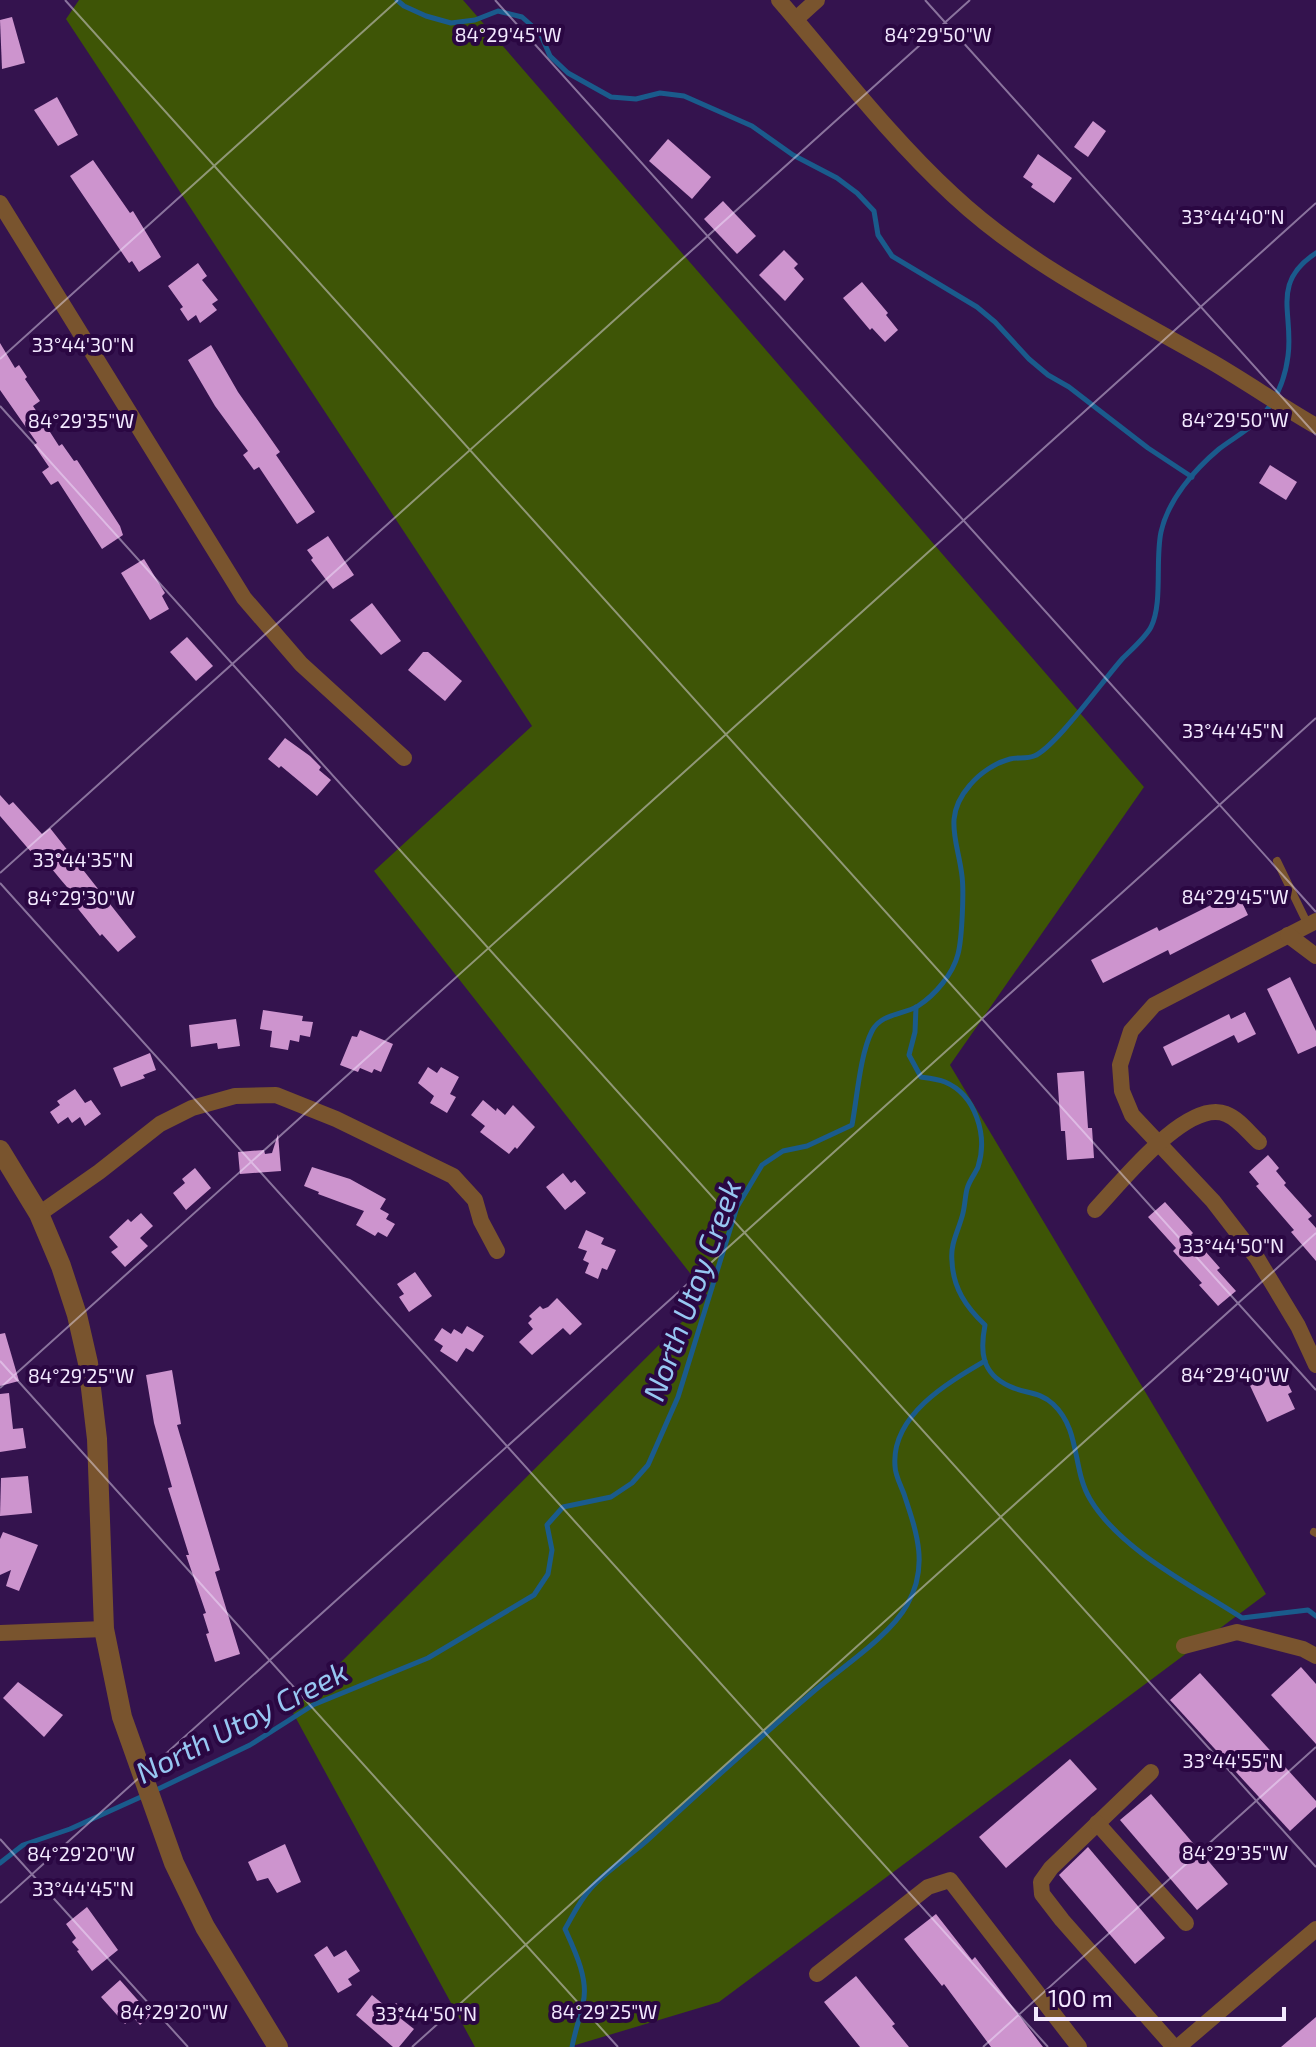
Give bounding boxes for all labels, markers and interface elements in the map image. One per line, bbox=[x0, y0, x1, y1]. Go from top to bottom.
text: 84°29'45"W bbox=[454, 22, 562, 46]
text: 84°29'50"W bbox=[884, 22, 992, 46]
text: 33°44'40"N bbox=[1181, 204, 1285, 228]
text: 33°44'30"N bbox=[32, 332, 134, 356]
text: 84°29'50"W bbox=[1181, 407, 1289, 431]
text: 84°29'35"W bbox=[28, 408, 134, 432]
text: 33°44'45"N bbox=[1182, 718, 1284, 742]
text: 33°44'35"N bbox=[32, 847, 134, 871]
text: 84°29'45"W bbox=[1181, 884, 1289, 908]
text: 84°29'30"W bbox=[27, 885, 135, 909]
water label: North Utoy Creek bbox=[634, 1175, 749, 1406]
text: 33°44'50"N bbox=[1182, 1233, 1284, 1257]
text: 84°29'40"W bbox=[1181, 1362, 1289, 1386]
text: 84°29'25"W bbox=[28, 1363, 134, 1387]
water label: North Utoy Creek bbox=[129, 1652, 353, 1791]
text: 33°44'55"N bbox=[1183, 1748, 1283, 1772]
text: 84°29'35"W bbox=[1182, 1840, 1288, 1864]
text: 84°29'20"W bbox=[27, 1841, 135, 1865]
text: 33°44'45"N bbox=[32, 1876, 134, 1900]
scale bar bbox=[1036, 1971, 1284, 2021]
text: 100 m bbox=[1048, 1983, 1113, 2012]
text: 84°29'20"W bbox=[120, 1999, 228, 2023]
text: 84°29'25"W bbox=[551, 1999, 657, 2023]
text: 33°44'50"N bbox=[375, 2001, 477, 2025]

